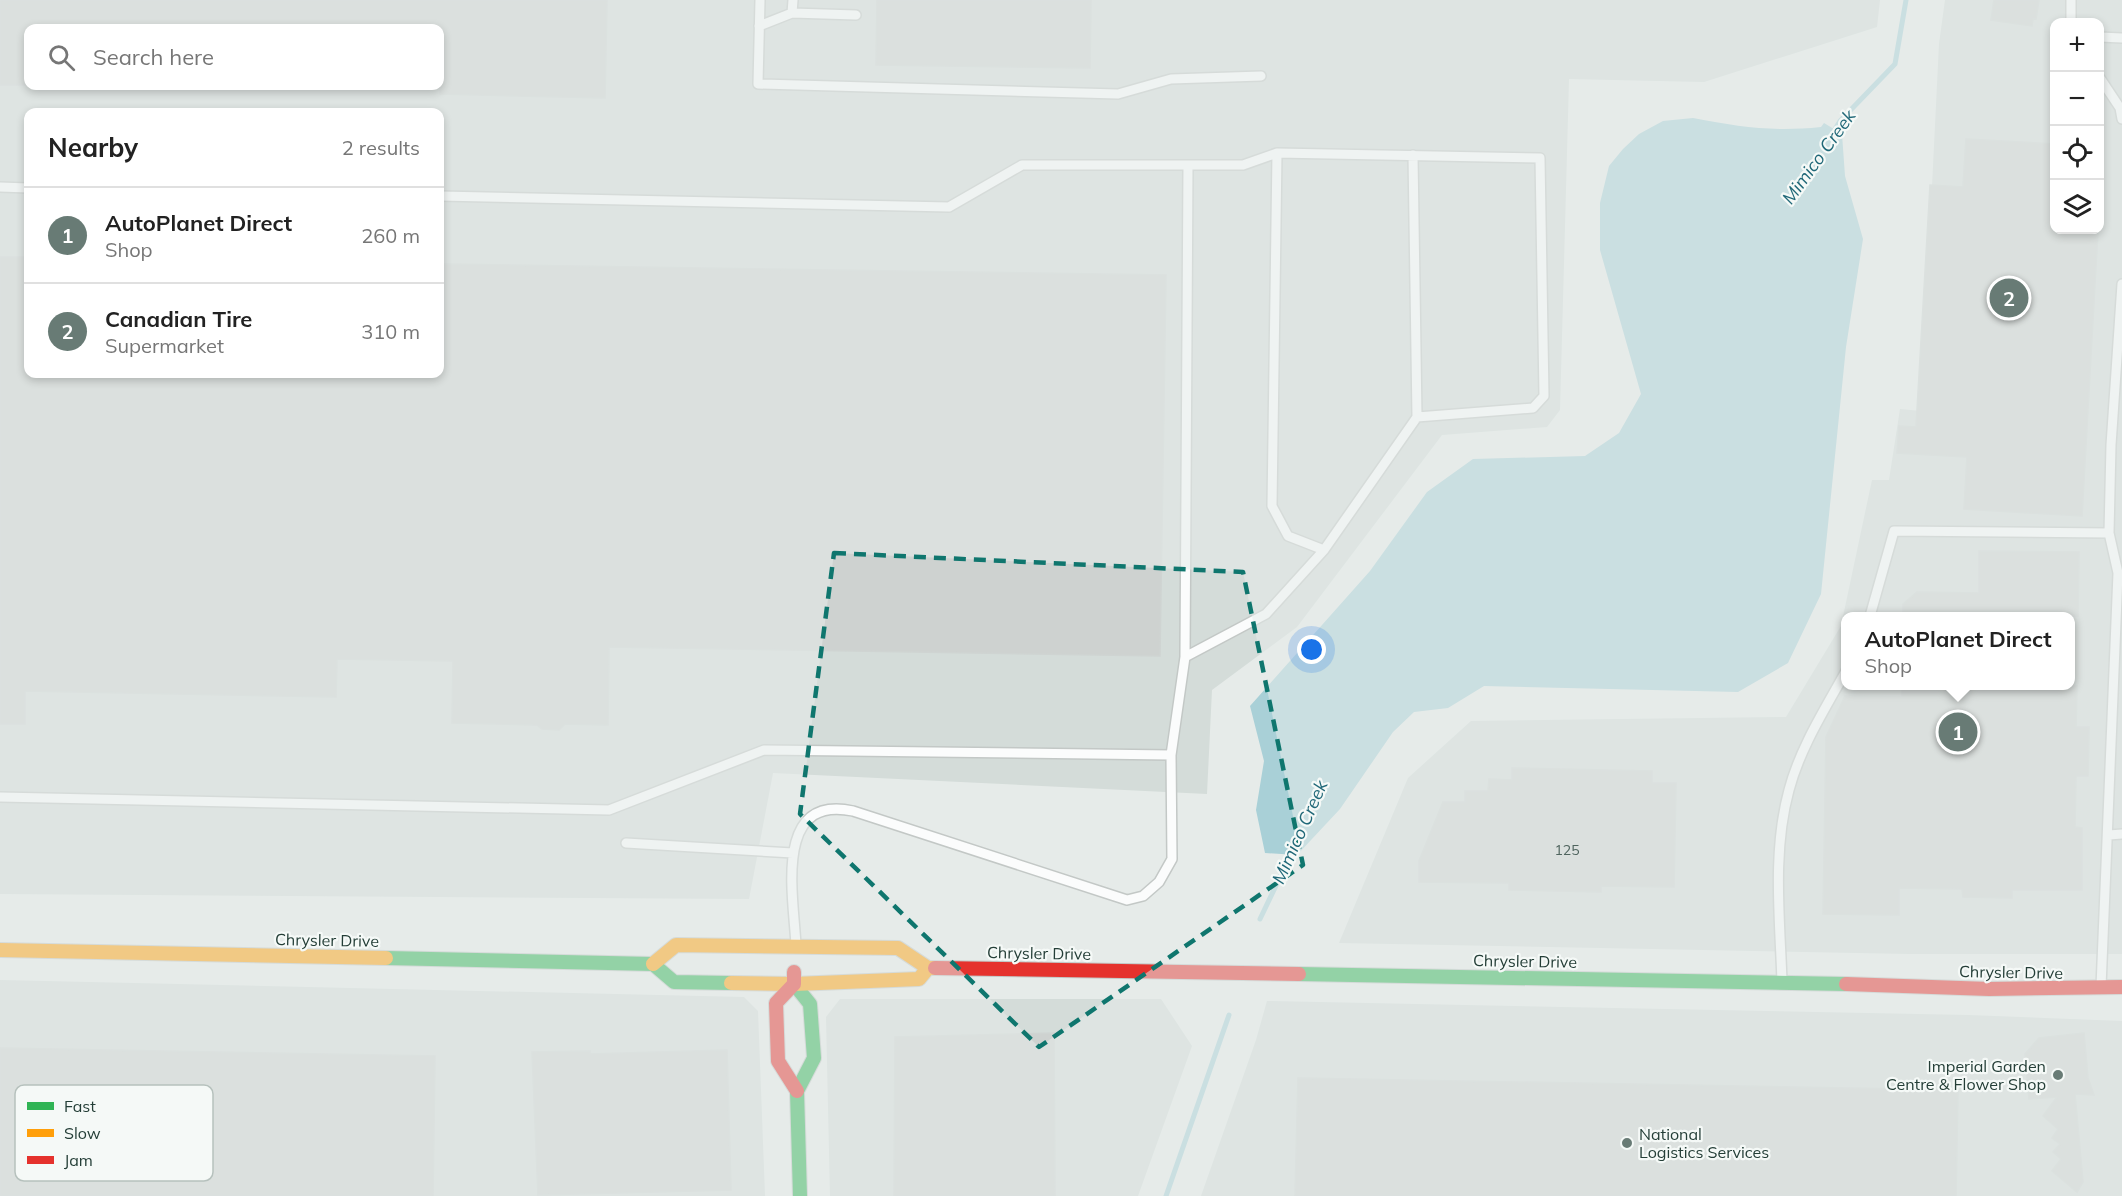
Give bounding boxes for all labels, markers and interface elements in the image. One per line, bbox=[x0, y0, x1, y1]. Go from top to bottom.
map controls bbox=[2050, 18, 2104, 234]
button: + bbox=[2050, 18, 2104, 72]
search box bbox=[24, 24, 444, 90]
icon: search bbox=[45, 41, 78, 74]
text: Search here bbox=[93, 43, 214, 71]
button: − bbox=[2050, 72, 2104, 126]
water label: Mimico Creek bbox=[1777, 104, 1861, 208]
button: locate bbox=[2050, 126, 2104, 180]
text: Nearby bbox=[48, 131, 138, 164]
text: 2 results bbox=[342, 135, 420, 160]
button: layers bbox=[2050, 180, 2104, 234]
text: AutoPlanet Direct bbox=[105, 209, 292, 237]
text: 1 bbox=[62, 223, 74, 248]
text: 260 m bbox=[361, 223, 420, 248]
text: Shop bbox=[105, 237, 153, 262]
pin: 2 bbox=[1990, 276, 2028, 320]
text: Canadian Tire bbox=[105, 305, 252, 333]
text: 2 bbox=[62, 319, 74, 344]
text: 310 m bbox=[361, 319, 420, 344]
text: Supermarket bbox=[105, 333, 224, 358]
popup bbox=[1841, 612, 2075, 690]
text: AutoPlanet Direct bbox=[1864, 625, 2052, 653]
your location bbox=[1297, 635, 1326, 664]
text: Shop bbox=[1864, 653, 1912, 678]
pin: 1 bbox=[1938, 710, 1978, 754]
water label: Mimico Creek bbox=[1266, 776, 1333, 887]
house number: 125 bbox=[1554, 841, 1580, 859]
street label: Chrysler Drive bbox=[275, 929, 379, 951]
street label: Chrysler Drive bbox=[987, 942, 1091, 964]
street label: Chrysler Drive bbox=[1473, 950, 1577, 972]
street label: Chrysler Drive bbox=[1959, 961, 2063, 983]
place label: Imperial Garden Centre & Flower Shop bbox=[1886, 1056, 2046, 1094]
marker: Imperial Garden Centre & Flower Shop bbox=[2051, 1068, 2065, 1082]
legend bbox=[15, 1085, 213, 1181]
text: Fast bbox=[64, 1096, 96, 1116]
text: Slow bbox=[64, 1123, 101, 1143]
place label: National Logistics Services bbox=[1639, 1124, 1769, 1162]
marker: National Logistics Services bbox=[1620, 1136, 1634, 1150]
text: Jam bbox=[64, 1150, 93, 1170]

